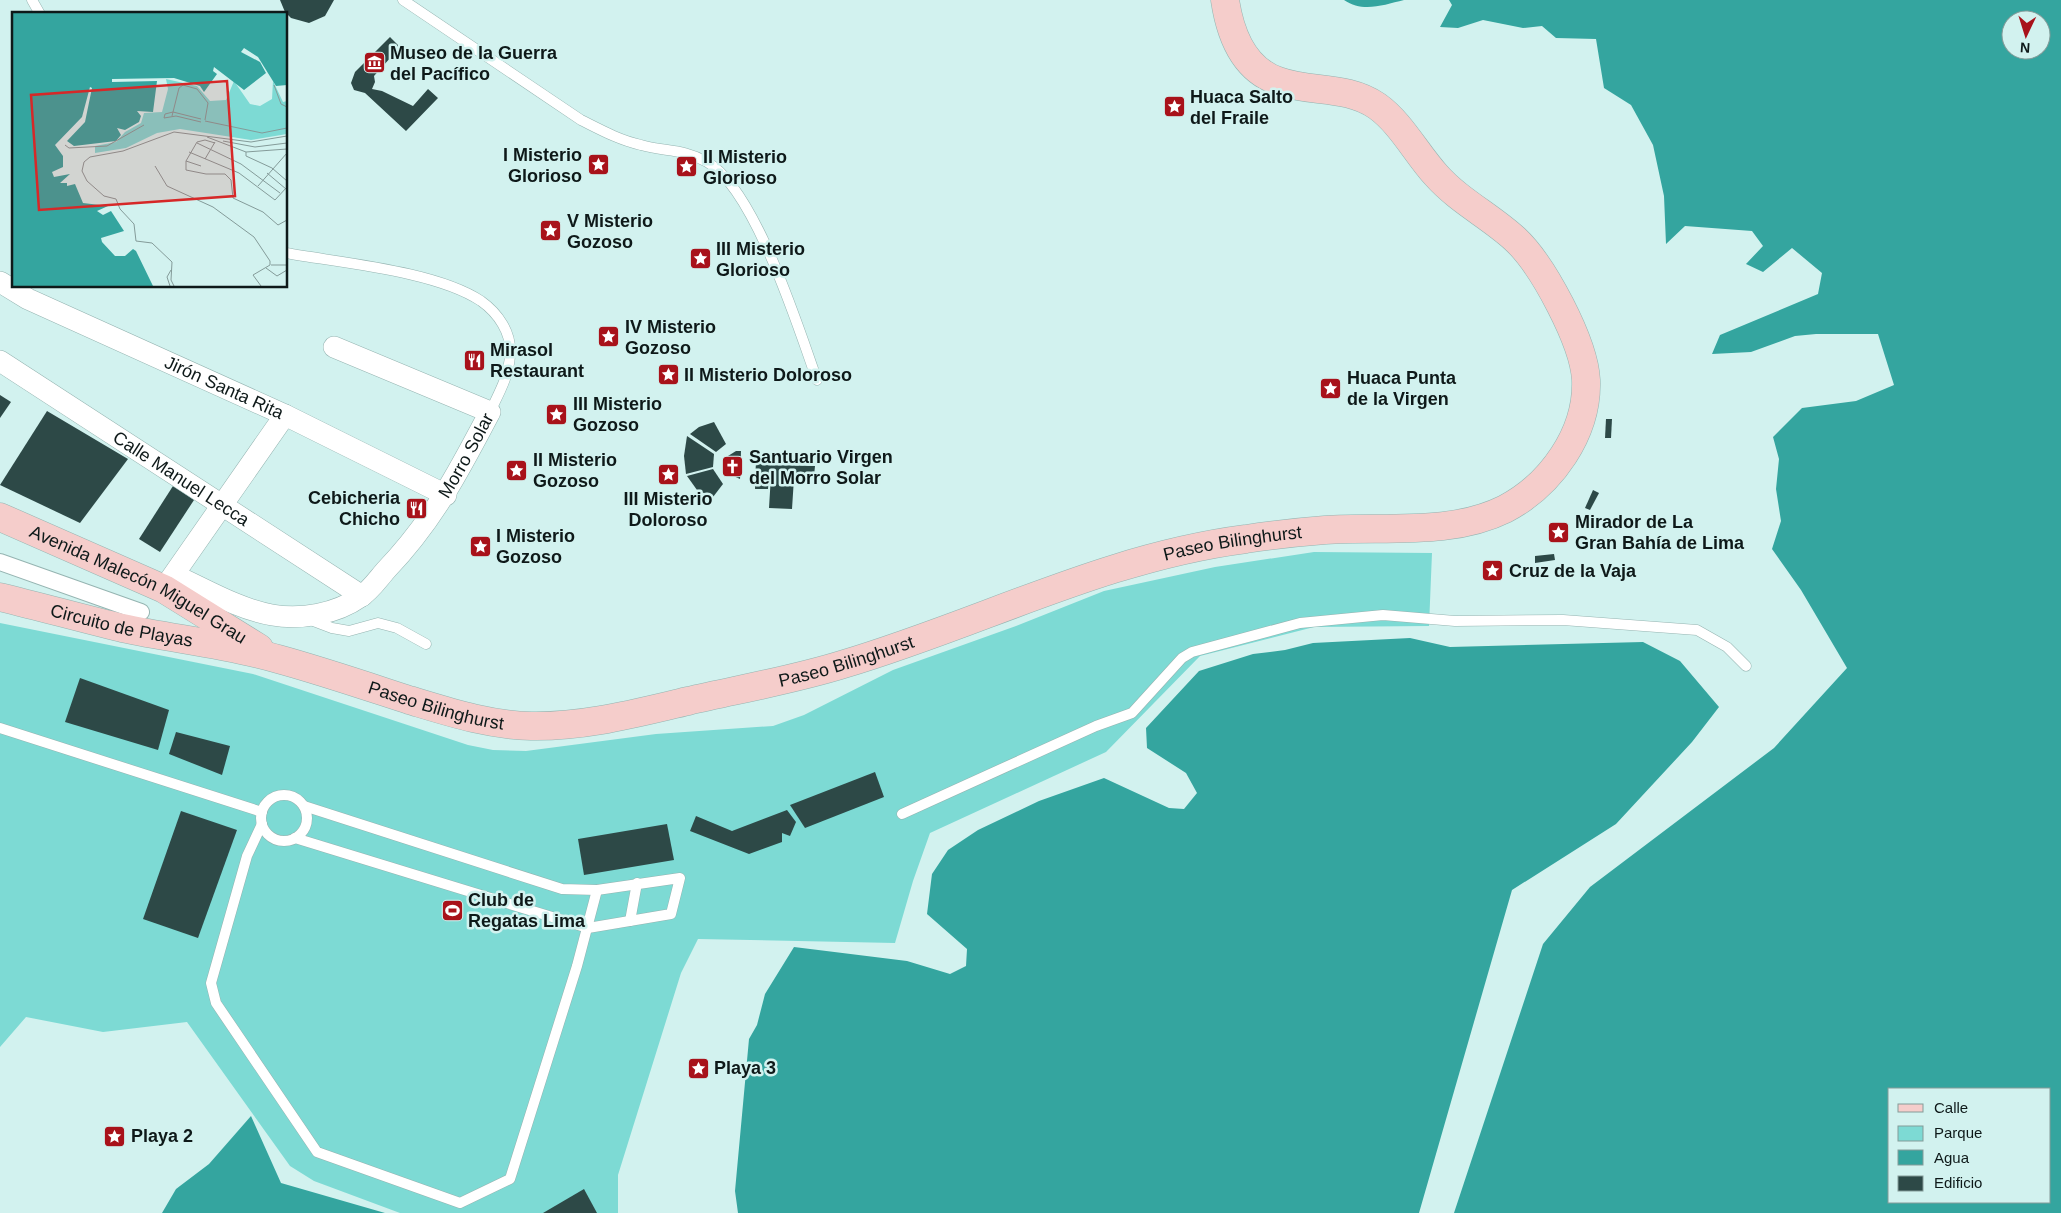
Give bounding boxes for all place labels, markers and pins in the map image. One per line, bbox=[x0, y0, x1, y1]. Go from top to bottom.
place label: Museo de la Guerra del Pacífico bbox=[390, 43, 558, 84]
museum icon: Museo de la Guerra del Pacífico bbox=[362, 51, 386, 75]
place label: Huaca Salto del Fraile bbox=[1190, 87, 1293, 128]
place icon: Huaca Salto del Fraile bbox=[1162, 95, 1186, 119]
place label: I Misterio Glorioso bbox=[503, 145, 582, 186]
place label: II Misterio Glorioso bbox=[703, 147, 787, 188]
place icon: I Misterio Glorioso bbox=[586, 153, 610, 177]
place icon: II Misterio Glorioso bbox=[675, 155, 699, 179]
place label: V Misterio Gozoso bbox=[567, 211, 653, 252]
place icon: V Misterio Gozoso bbox=[539, 219, 563, 243]
place label: III Misterio Glorioso bbox=[716, 239, 805, 280]
place icon: III Misterio Glorioso bbox=[688, 247, 712, 271]
place label: IV Misterio Gozoso bbox=[625, 317, 716, 358]
place icon: IV Misterio Gozoso bbox=[597, 325, 621, 349]
place label: Mirasol Restaurant bbox=[490, 340, 584, 381]
restaurant icon: Mirasol Restaurant bbox=[462, 348, 486, 372]
place icon: II Misterio Doloroso bbox=[656, 363, 680, 387]
place label: II Misterio Doloroso bbox=[684, 365, 852, 385]
place label: Huaca Punta de la Virgen bbox=[1347, 368, 1457, 409]
place icon: Huaca Punta de la Virgen bbox=[1319, 376, 1343, 400]
place label: III Misterio Gozoso bbox=[573, 394, 662, 435]
place icon: III Misterio Gozoso bbox=[545, 402, 569, 426]
place label: Santuario Virgen del Morro Solar bbox=[749, 447, 893, 488]
place label: II Misterio Gozoso bbox=[533, 450, 617, 491]
church icon: Santuario Virgen del Morro Solar bbox=[721, 455, 745, 479]
place icon: II Misterio Gozoso bbox=[505, 458, 529, 482]
place icon: III Misterio Doloroso bbox=[656, 462, 680, 486]
place label: Cebicheria Chicho bbox=[308, 488, 401, 529]
place label: III Misterio Doloroso bbox=[623, 489, 713, 530]
restaurant icon: Cebicheria Chicho bbox=[404, 496, 428, 520]
place label: Mirador de La Gran Bahía de Lima bbox=[1575, 512, 1745, 553]
place icon: Mirador de La Gran Bahía de Lima bbox=[1547, 520, 1571, 544]
place label: I Misterio Gozoso bbox=[496, 526, 575, 567]
place icon: I Misterio Gozoso bbox=[468, 534, 492, 558]
place icon: Cruz de la Vaja bbox=[1481, 559, 1505, 583]
place label: Cruz de la Vaja bbox=[1509, 561, 1637, 581]
place label: Club de Regatas Lima bbox=[468, 890, 586, 931]
sports icon: Club de Regatas Lima bbox=[440, 898, 464, 922]
place icon: Playa 3 bbox=[686, 1056, 710, 1080]
place label: Playa 3 bbox=[714, 1058, 776, 1078]
place icon: Playa 2 bbox=[103, 1124, 127, 1148]
place label: Playa 2 bbox=[131, 1126, 193, 1146]

